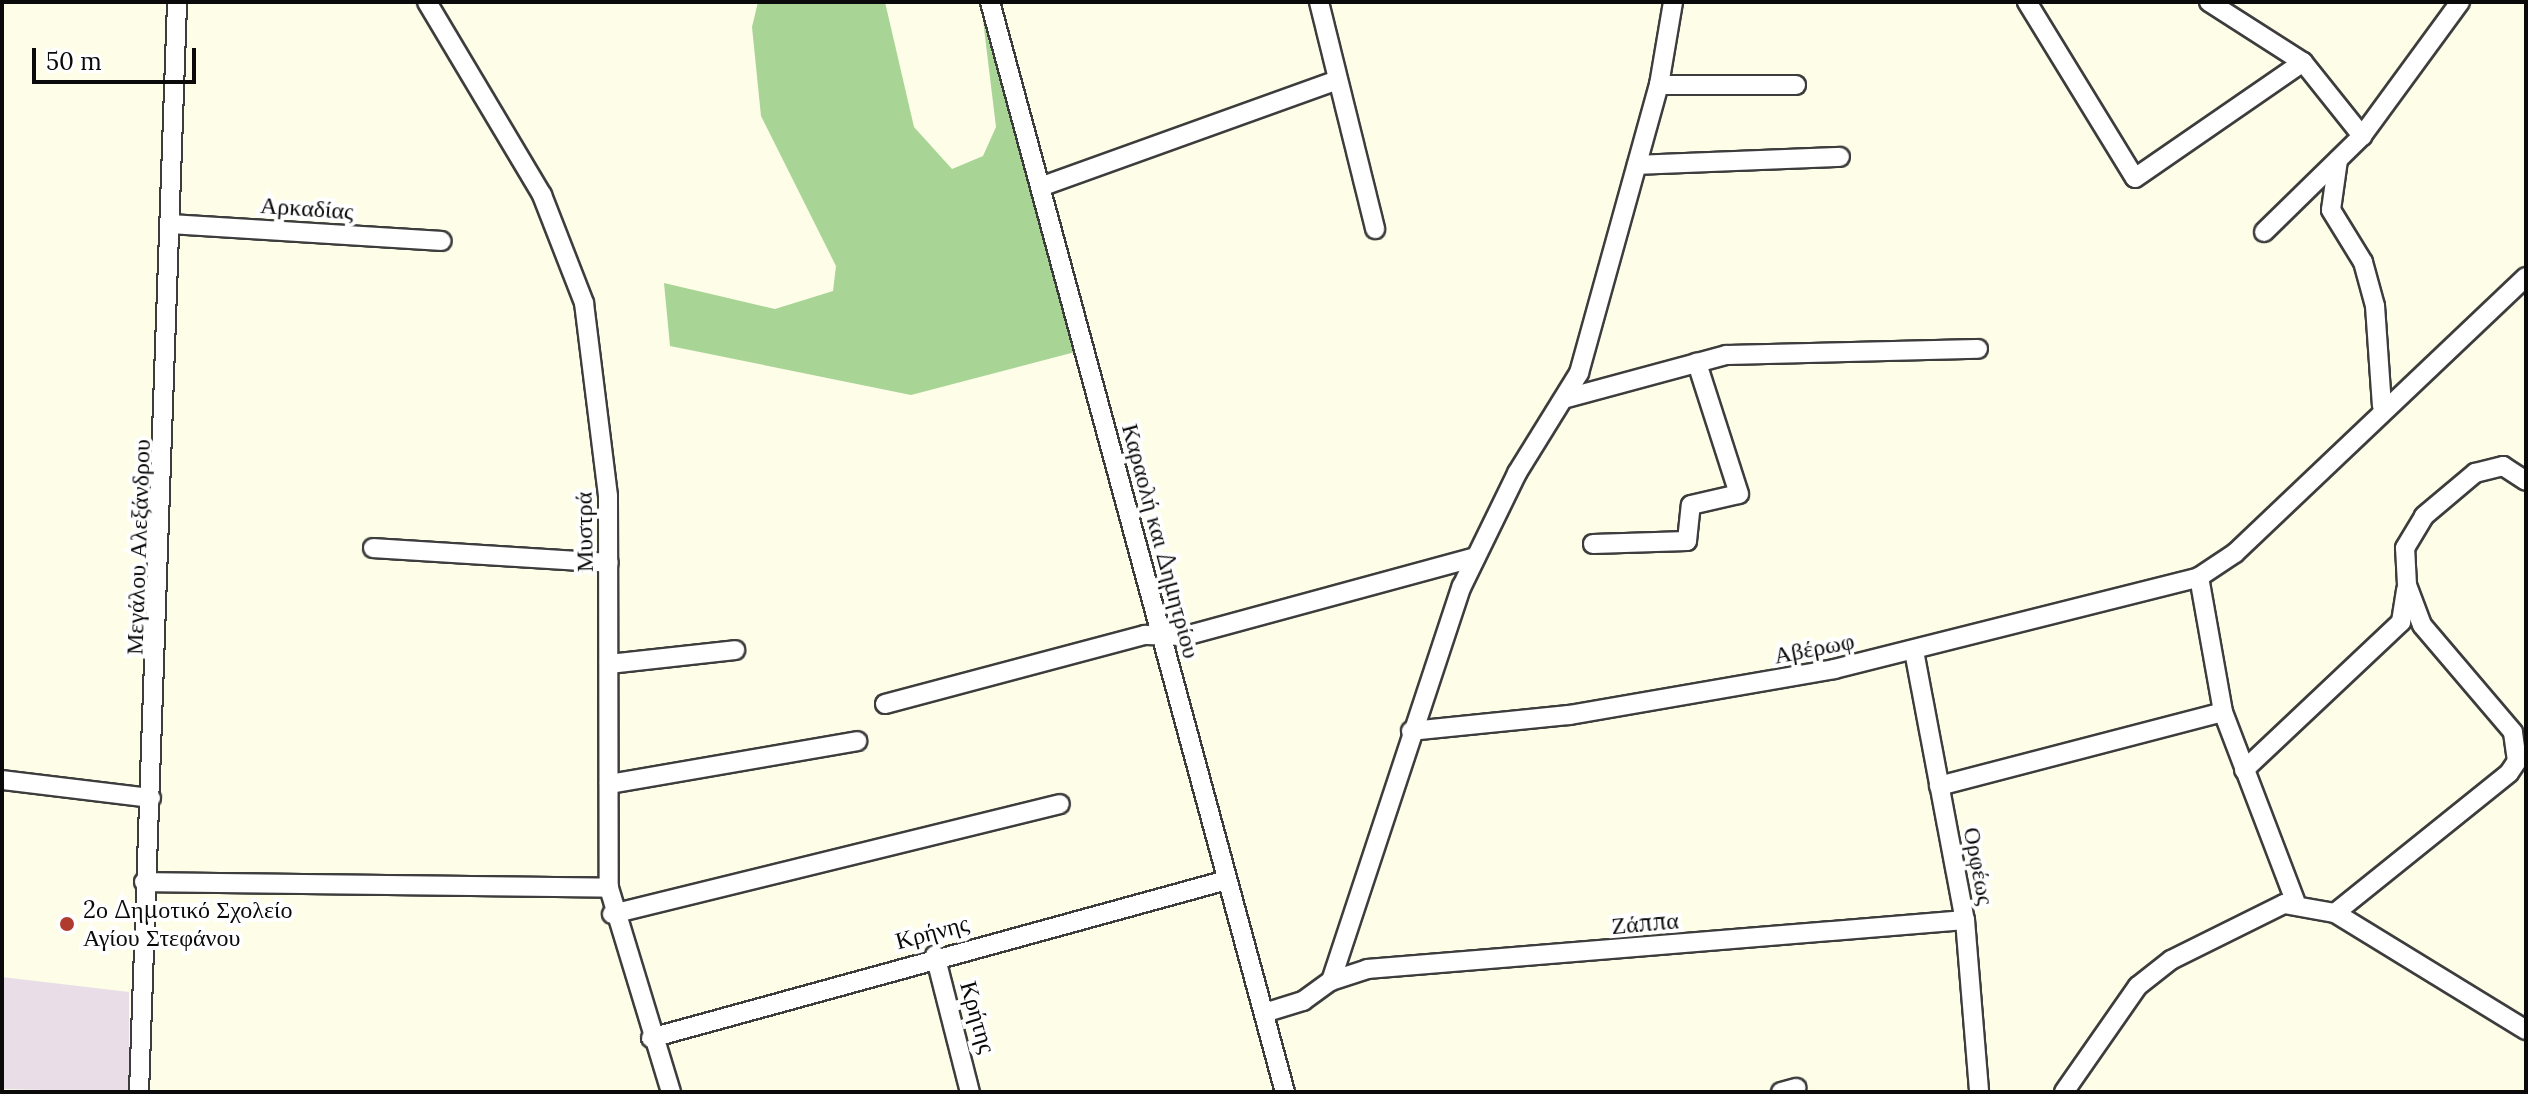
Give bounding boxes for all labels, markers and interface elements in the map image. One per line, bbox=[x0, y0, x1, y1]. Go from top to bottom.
scale bar bbox=[36, 32, 200, 82]
text: 50 m bbox=[46, 46, 102, 77]
street label: Αρκαδίας bbox=[259, 190, 355, 226]
street label: Καραολή και Δημητρίου bbox=[1116, 421, 1206, 661]
street label: Μεγάλου Αλεξάνδρου bbox=[120, 439, 156, 655]
street label: Μυστρά bbox=[569, 492, 599, 572]
street label: Αβέρωφ bbox=[1771, 626, 1857, 670]
street label: Ορφέως bbox=[1957, 825, 2001, 907]
place label: 2ο Δημοτικό Σχολείο Αγίου Στεφάνου bbox=[83, 896, 292, 952]
street label: Ζάππα bbox=[1610, 906, 1680, 940]
street label: Κρήνης bbox=[892, 908, 972, 956]
marker: 2ο Δημοτικό Σχολείο Αγίου Στεφάνου bbox=[58, 915, 76, 933]
street label: Κρήτης bbox=[954, 978, 1002, 1056]

